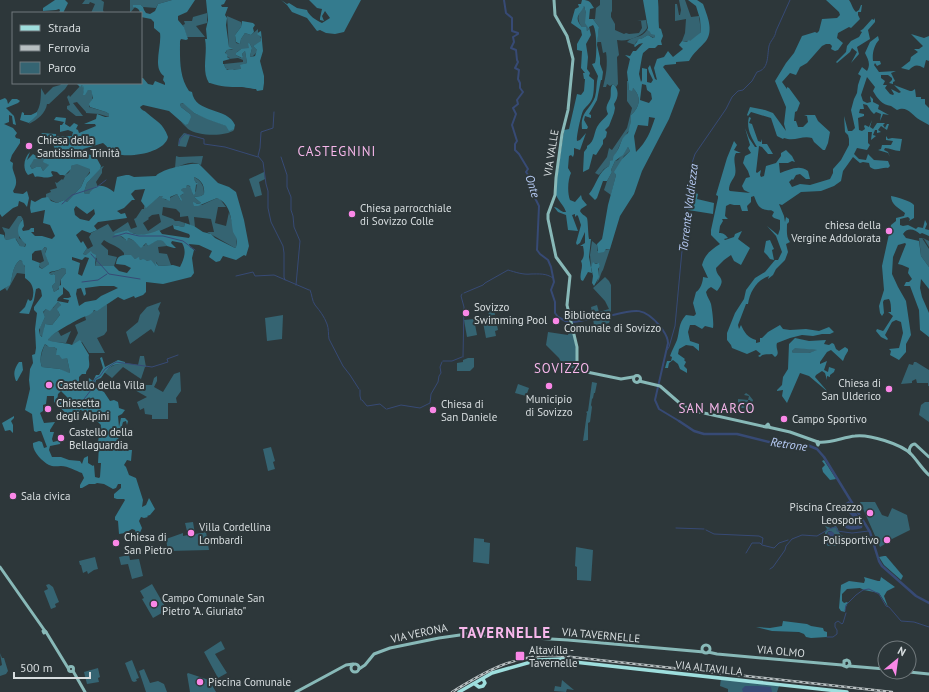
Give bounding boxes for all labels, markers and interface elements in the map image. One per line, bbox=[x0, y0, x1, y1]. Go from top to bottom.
legend bbox=[12, 12, 142, 84]
text: Strada bbox=[48, 20, 81, 35]
text: Ferrovia bbox=[48, 40, 90, 55]
text: Parco bbox=[48, 60, 76, 75]
street label: VIA VALLE bbox=[540, 128, 562, 179]
place label: Chiesa della Santissima Trinità bbox=[37, 133, 120, 160]
marker: Chiesa della Santissima Trinità bbox=[24, 141, 34, 151]
district label: CASTEGNINI bbox=[298, 143, 376, 160]
water label: Torrente Valdiezza bbox=[675, 163, 701, 253]
water label: Onte bbox=[522, 173, 544, 200]
place label: Chiesa parrocchiale di Sovizzo Colle bbox=[360, 201, 452, 228]
marker: Chiesa parrocchiale di Sovizzo Colle bbox=[347, 209, 357, 219]
place label: chiesa della Vergine Addolorata bbox=[790, 218, 881, 245]
marker: chiesa della Vergine Addolorata bbox=[884, 226, 894, 236]
place label: Sovizzo Swimming Pool bbox=[474, 300, 548, 327]
marker: Sovizzo Swimming Pool bbox=[461, 308, 471, 318]
place label: Biblioteca Comunale di Sovizzo bbox=[564, 308, 661, 335]
marker: Biblioteca Comunale di Sovizzo bbox=[551, 316, 561, 326]
district label: SOVIZZO bbox=[534, 360, 590, 377]
place label: Chiesa di San Ulderico bbox=[822, 376, 881, 403]
place label: Castello della Villa bbox=[57, 378, 145, 392]
marker: Castello della Villa bbox=[44, 380, 54, 390]
marker: Municipio di Sovizzo bbox=[544, 381, 554, 391]
marker: Chiesa di San Ulderico bbox=[884, 384, 894, 394]
place label: Municipio di Sovizzo bbox=[525, 392, 573, 419]
place label: Chiesetta degli Alpini bbox=[56, 396, 110, 423]
place label: Chiesa di San Daniele bbox=[441, 397, 498, 424]
district label: SAN MARCO bbox=[679, 400, 755, 417]
marker: Chiesetta degli Alpini bbox=[43, 404, 53, 414]
marker: Chiesa di San Daniele bbox=[428, 405, 438, 415]
place label: Campo Sportivo bbox=[792, 412, 867, 426]
marker: Campo Sportivo bbox=[779, 414, 789, 424]
place label: Castello della Bellaguardia bbox=[69, 425, 133, 452]
marker: Castello della Bellaguardia bbox=[56, 433, 66, 443]
water label: Retrone bbox=[769, 434, 809, 454]
place label: Sala civica bbox=[21, 489, 70, 503]
marker: Sala civica bbox=[8, 491, 18, 501]
place label: Piscina Creazzo Leosport bbox=[790, 500, 862, 527]
marker: Piscina Creazzo Leosport bbox=[865, 508, 875, 518]
place label: Villa Cordellina Lombardi bbox=[198, 520, 271, 547]
marker: Villa Cordellina Lombardi bbox=[186, 528, 196, 538]
place label: Chiesa di San Pietro bbox=[124, 530, 172, 557]
place label: Polisportivo bbox=[823, 533, 879, 547]
marker: Polisportivo bbox=[882, 535, 892, 545]
marker: Chiesa di San Pietro bbox=[111, 538, 121, 548]
place label: Campo Comunale San Pietro "A. Giuriato" bbox=[162, 591, 264, 618]
marker: Campo Comunale San Pietro "A. Giuriato" bbox=[149, 599, 159, 609]
street label: VIA VERONA bbox=[388, 620, 449, 646]
district label: TAVERNELLE bbox=[459, 623, 551, 642]
street label: VIA TAVERNELLE bbox=[560, 625, 641, 645]
north arrow bbox=[877, 640, 917, 680]
street label: VIA OLMO bbox=[756, 642, 805, 660]
place label: Altavilla - Tavernelle bbox=[529, 643, 578, 670]
text: N bbox=[895, 643, 908, 659]
marker: Altavilla - Tavernelle bbox=[514, 650, 526, 662]
scale bar bbox=[14, 654, 90, 680]
street label: VIA ALTAVILLA bbox=[674, 657, 744, 679]
text: 500 m bbox=[20, 660, 53, 675]
place label: Piscina Comunale bbox=[208, 675, 291, 689]
marker: Piscina Comunale bbox=[195, 677, 205, 687]

